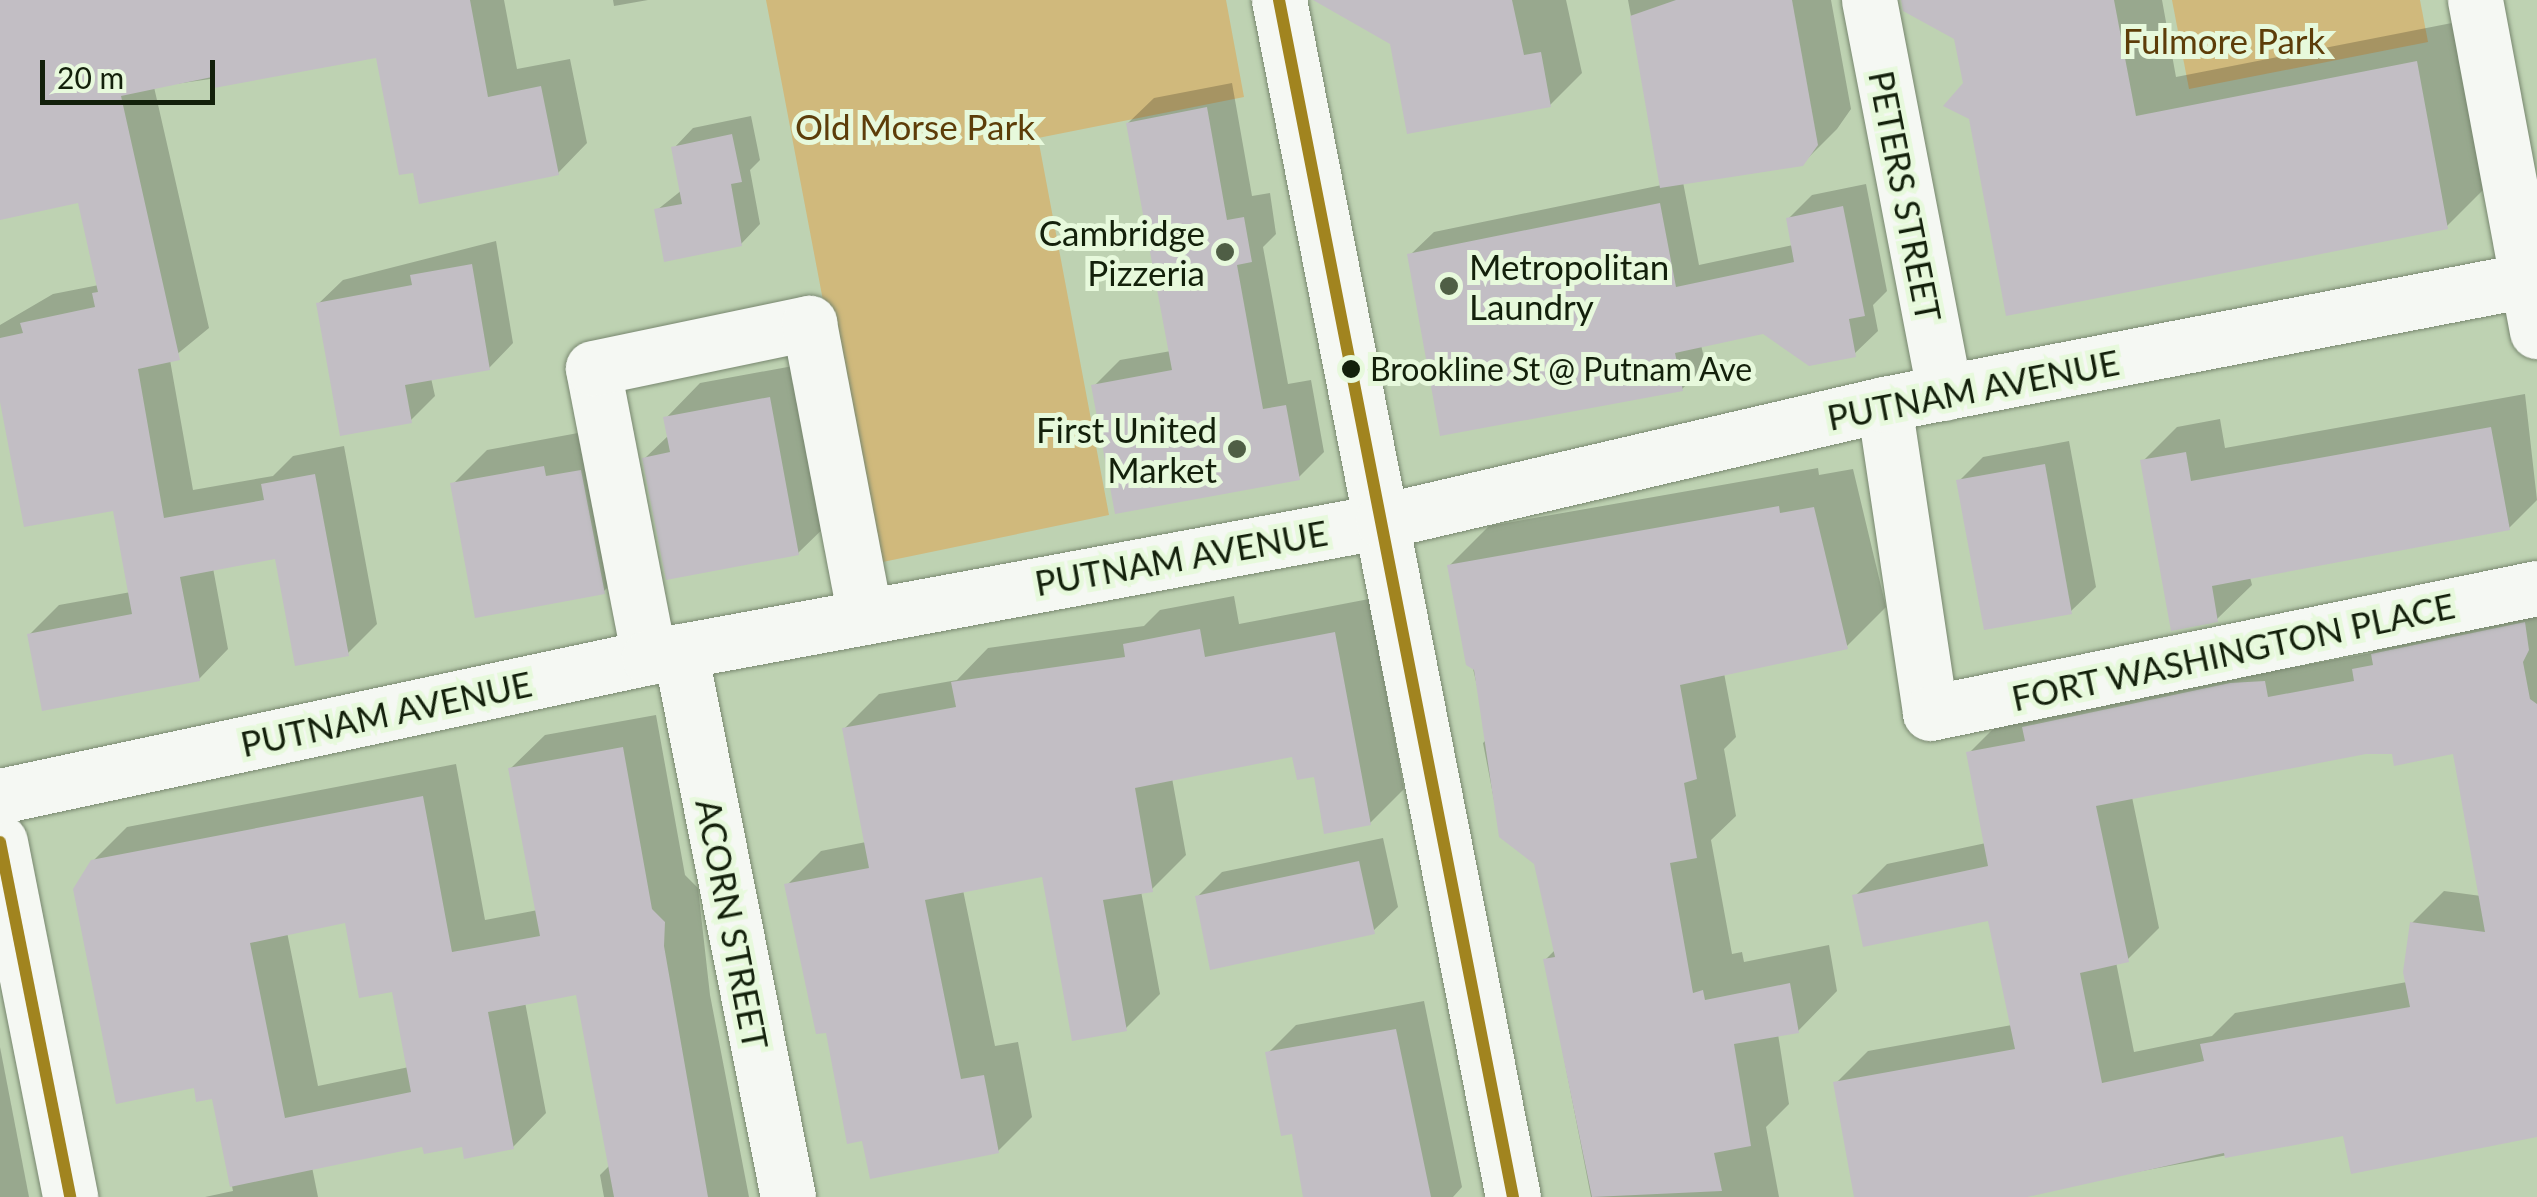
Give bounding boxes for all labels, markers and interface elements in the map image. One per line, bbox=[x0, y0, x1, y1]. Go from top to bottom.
park label: Fulmore Park bbox=[2123, 19, 2325, 61]
scale bar bbox=[45, 40, 220, 102]
text: 20 m bbox=[57, 59, 124, 95]
street label: PETERS STREET bbox=[1861, 67, 1951, 325]
park label: Old Morse Park bbox=[795, 105, 1035, 147]
place label: Cambridge Pizzeria bbox=[1039, 211, 1205, 293]
marker: Cambridge Pizzeria bbox=[1214, 241, 1236, 263]
place label: Metropolitan Laundry bbox=[1469, 245, 1669, 327]
marker: Metropolitan Laundry bbox=[1438, 275, 1460, 297]
street label: PUTNAM AVENUE bbox=[1823, 340, 2123, 438]
place label: Brookline St @ Putnam Ave bbox=[1370, 350, 1753, 388]
marker: Brookline St @ Putnam Ave bbox=[1341, 359, 1361, 379]
place label: First United Market bbox=[1036, 408, 1217, 490]
marker: First United Market bbox=[1226, 438, 1248, 460]
street label: PUTNAM AVENUE bbox=[1031, 510, 1331, 604]
street label: FORT WASHINGTON PLACE bbox=[2007, 583, 2459, 719]
street label: PUTNAM AVENUE bbox=[236, 662, 536, 764]
street label: ACORN STREET bbox=[688, 795, 778, 1053]

